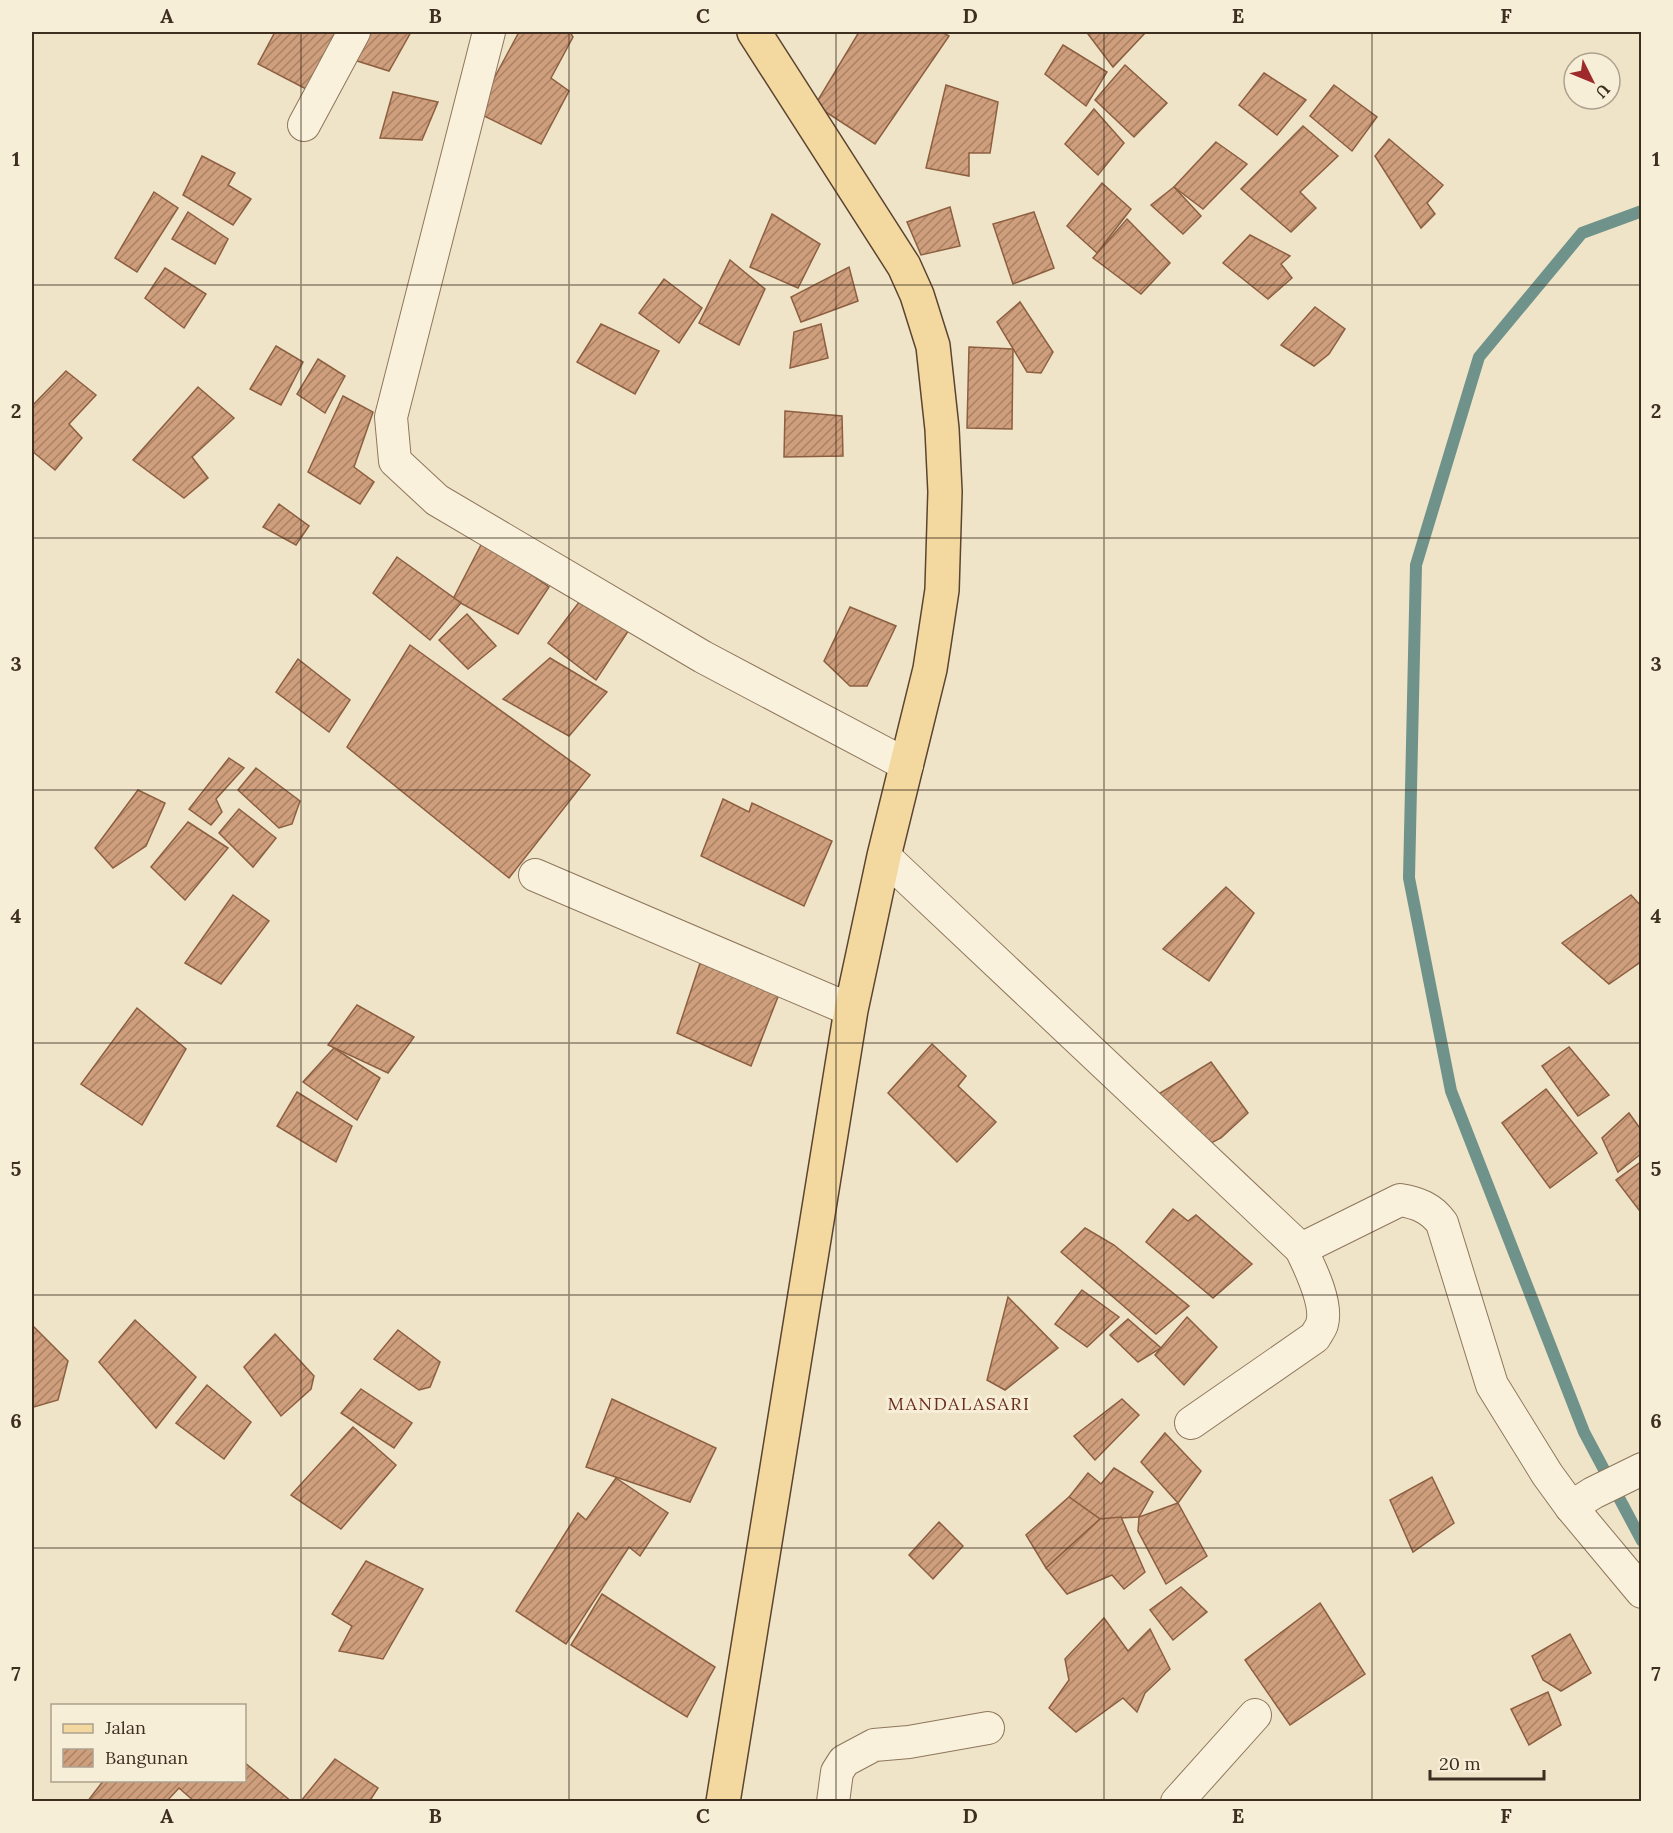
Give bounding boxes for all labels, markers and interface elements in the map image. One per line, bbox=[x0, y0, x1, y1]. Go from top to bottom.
text: A bbox=[160, 3, 174, 28]
text: B bbox=[428, 3, 442, 28]
text: C bbox=[696, 3, 710, 28]
text: D bbox=[962, 3, 978, 28]
text: E bbox=[1232, 3, 1244, 28]
text: F bbox=[1500, 3, 1512, 28]
north arrow bbox=[1562, 51, 1622, 111]
text: U bbox=[1592, 80, 1614, 103]
text: 1 bbox=[12, 146, 20, 171]
text: 1 bbox=[1652, 146, 1660, 171]
text: 2 bbox=[11, 398, 21, 423]
text: 2 bbox=[1651, 398, 1661, 423]
text: 3 bbox=[10, 651, 22, 676]
text: 3 bbox=[1650, 651, 1662, 676]
text: 4 bbox=[11, 903, 22, 928]
text: 4 bbox=[1651, 903, 1662, 928]
text: 5 bbox=[11, 1156, 22, 1181]
text: 5 bbox=[1651, 1156, 1662, 1181]
district label: MANDALASARI bbox=[887, 1392, 1031, 1415]
text: 6 bbox=[10, 1408, 22, 1433]
text: 6 bbox=[1650, 1408, 1662, 1433]
text: 7 bbox=[11, 1661, 21, 1686]
text: 7 bbox=[1651, 1661, 1661, 1686]
legend bbox=[51, 1704, 246, 1782]
text: Jalan bbox=[104, 1716, 146, 1739]
scale bar bbox=[1430, 1743, 1544, 1781]
text: Bangunan bbox=[105, 1746, 188, 1769]
text: 20 m bbox=[1439, 1752, 1481, 1775]
text: A bbox=[160, 1803, 174, 1828]
text: B bbox=[428, 1803, 442, 1828]
text: C bbox=[696, 1803, 710, 1828]
text: D bbox=[962, 1803, 978, 1828]
text: E bbox=[1232, 1803, 1244, 1828]
text: F bbox=[1500, 1803, 1512, 1828]

